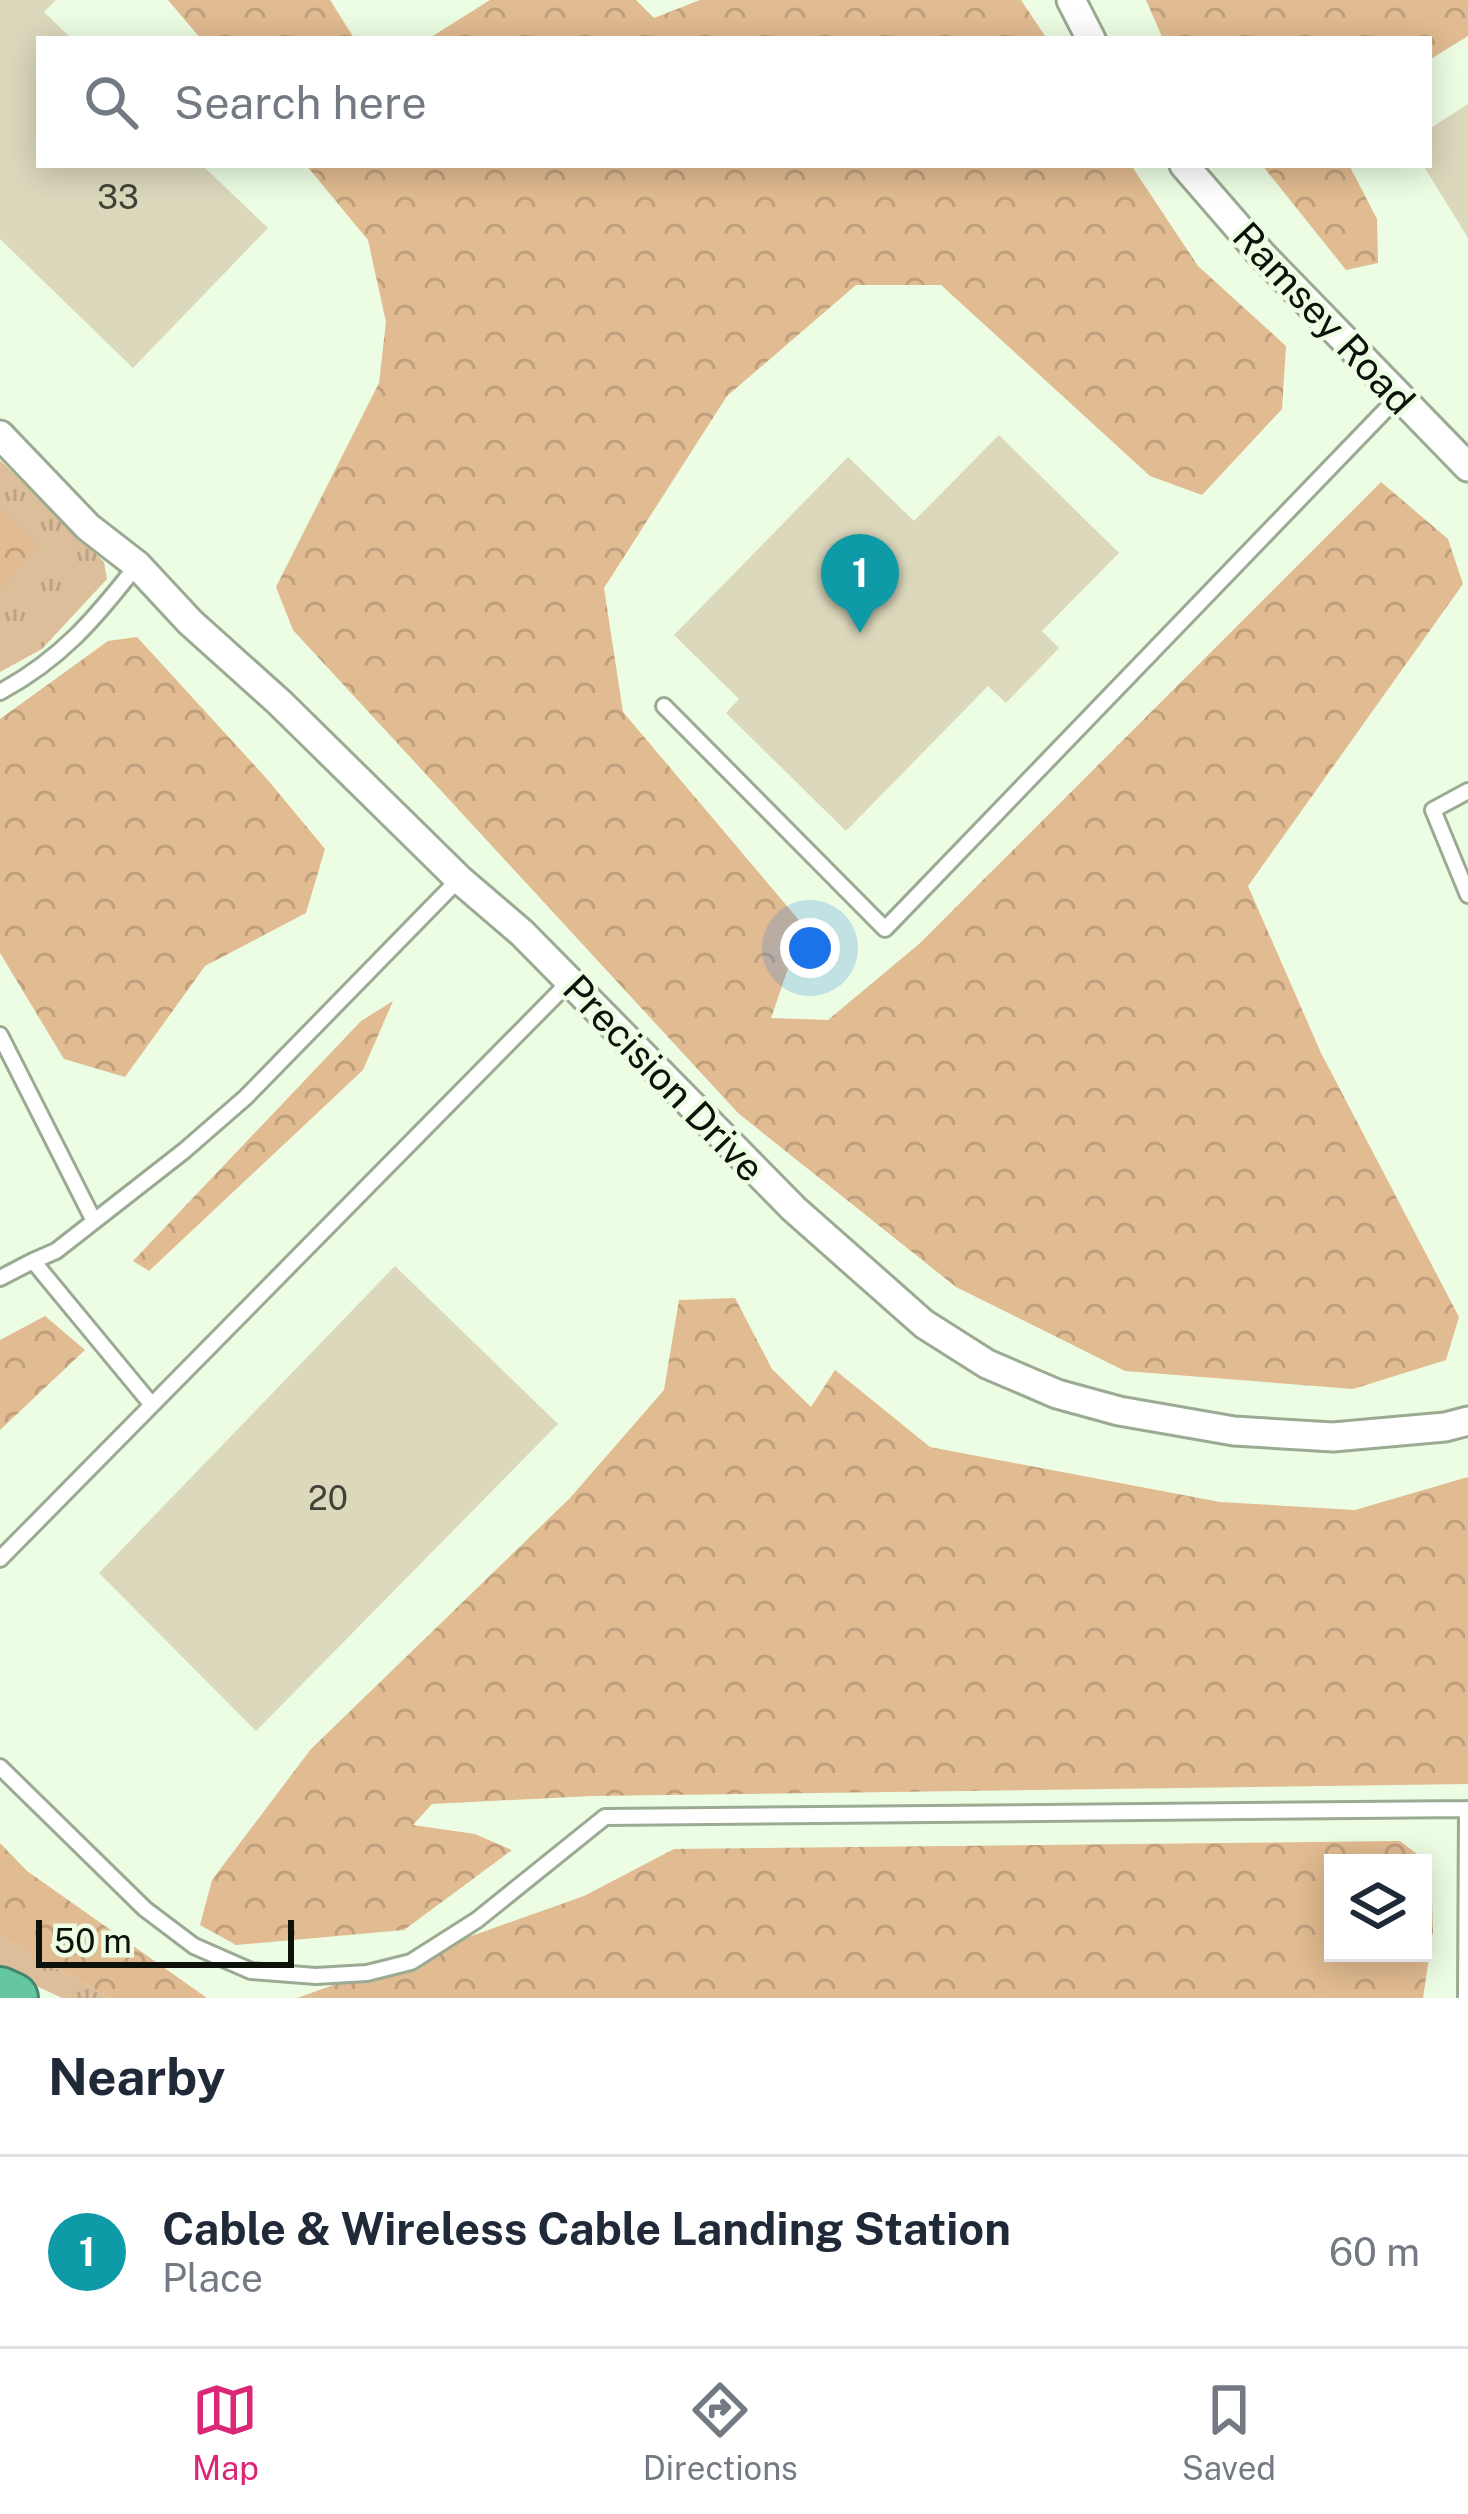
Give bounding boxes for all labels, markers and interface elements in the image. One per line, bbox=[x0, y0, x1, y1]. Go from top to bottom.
search box bbox=[36, 36, 1432, 168]
icon: search bbox=[78, 69, 144, 135]
text: Search here bbox=[174, 76, 427, 129]
house number: 33 bbox=[97, 178, 139, 216]
street label: Ramsey Road bbox=[1224, 213, 1424, 423]
pin: 1 bbox=[821, 534, 899, 633]
your location bbox=[780, 918, 840, 978]
street label: Precision Drive bbox=[554, 965, 774, 1191]
house number: 20 bbox=[308, 1479, 348, 1517]
map controls bbox=[1324, 1854, 1432, 1962]
button: layers bbox=[1324, 1854, 1432, 1962]
scale bar bbox=[36, 1914, 294, 1967]
text: 50 m bbox=[54, 1922, 132, 1960]
text: Nearby bbox=[48, 2047, 225, 2106]
text: Cable & Wireless Cable Landing Station bbox=[162, 2202, 1011, 2255]
text: 1 bbox=[79, 2229, 95, 2275]
text: 60 m bbox=[1329, 2229, 1420, 2275]
text: Place bbox=[162, 2255, 263, 2301]
tab: Map bbox=[192, 2377, 259, 2487]
tab: Directions bbox=[643, 2377, 798, 2487]
tab: Saved bbox=[1182, 2377, 1276, 2487]

